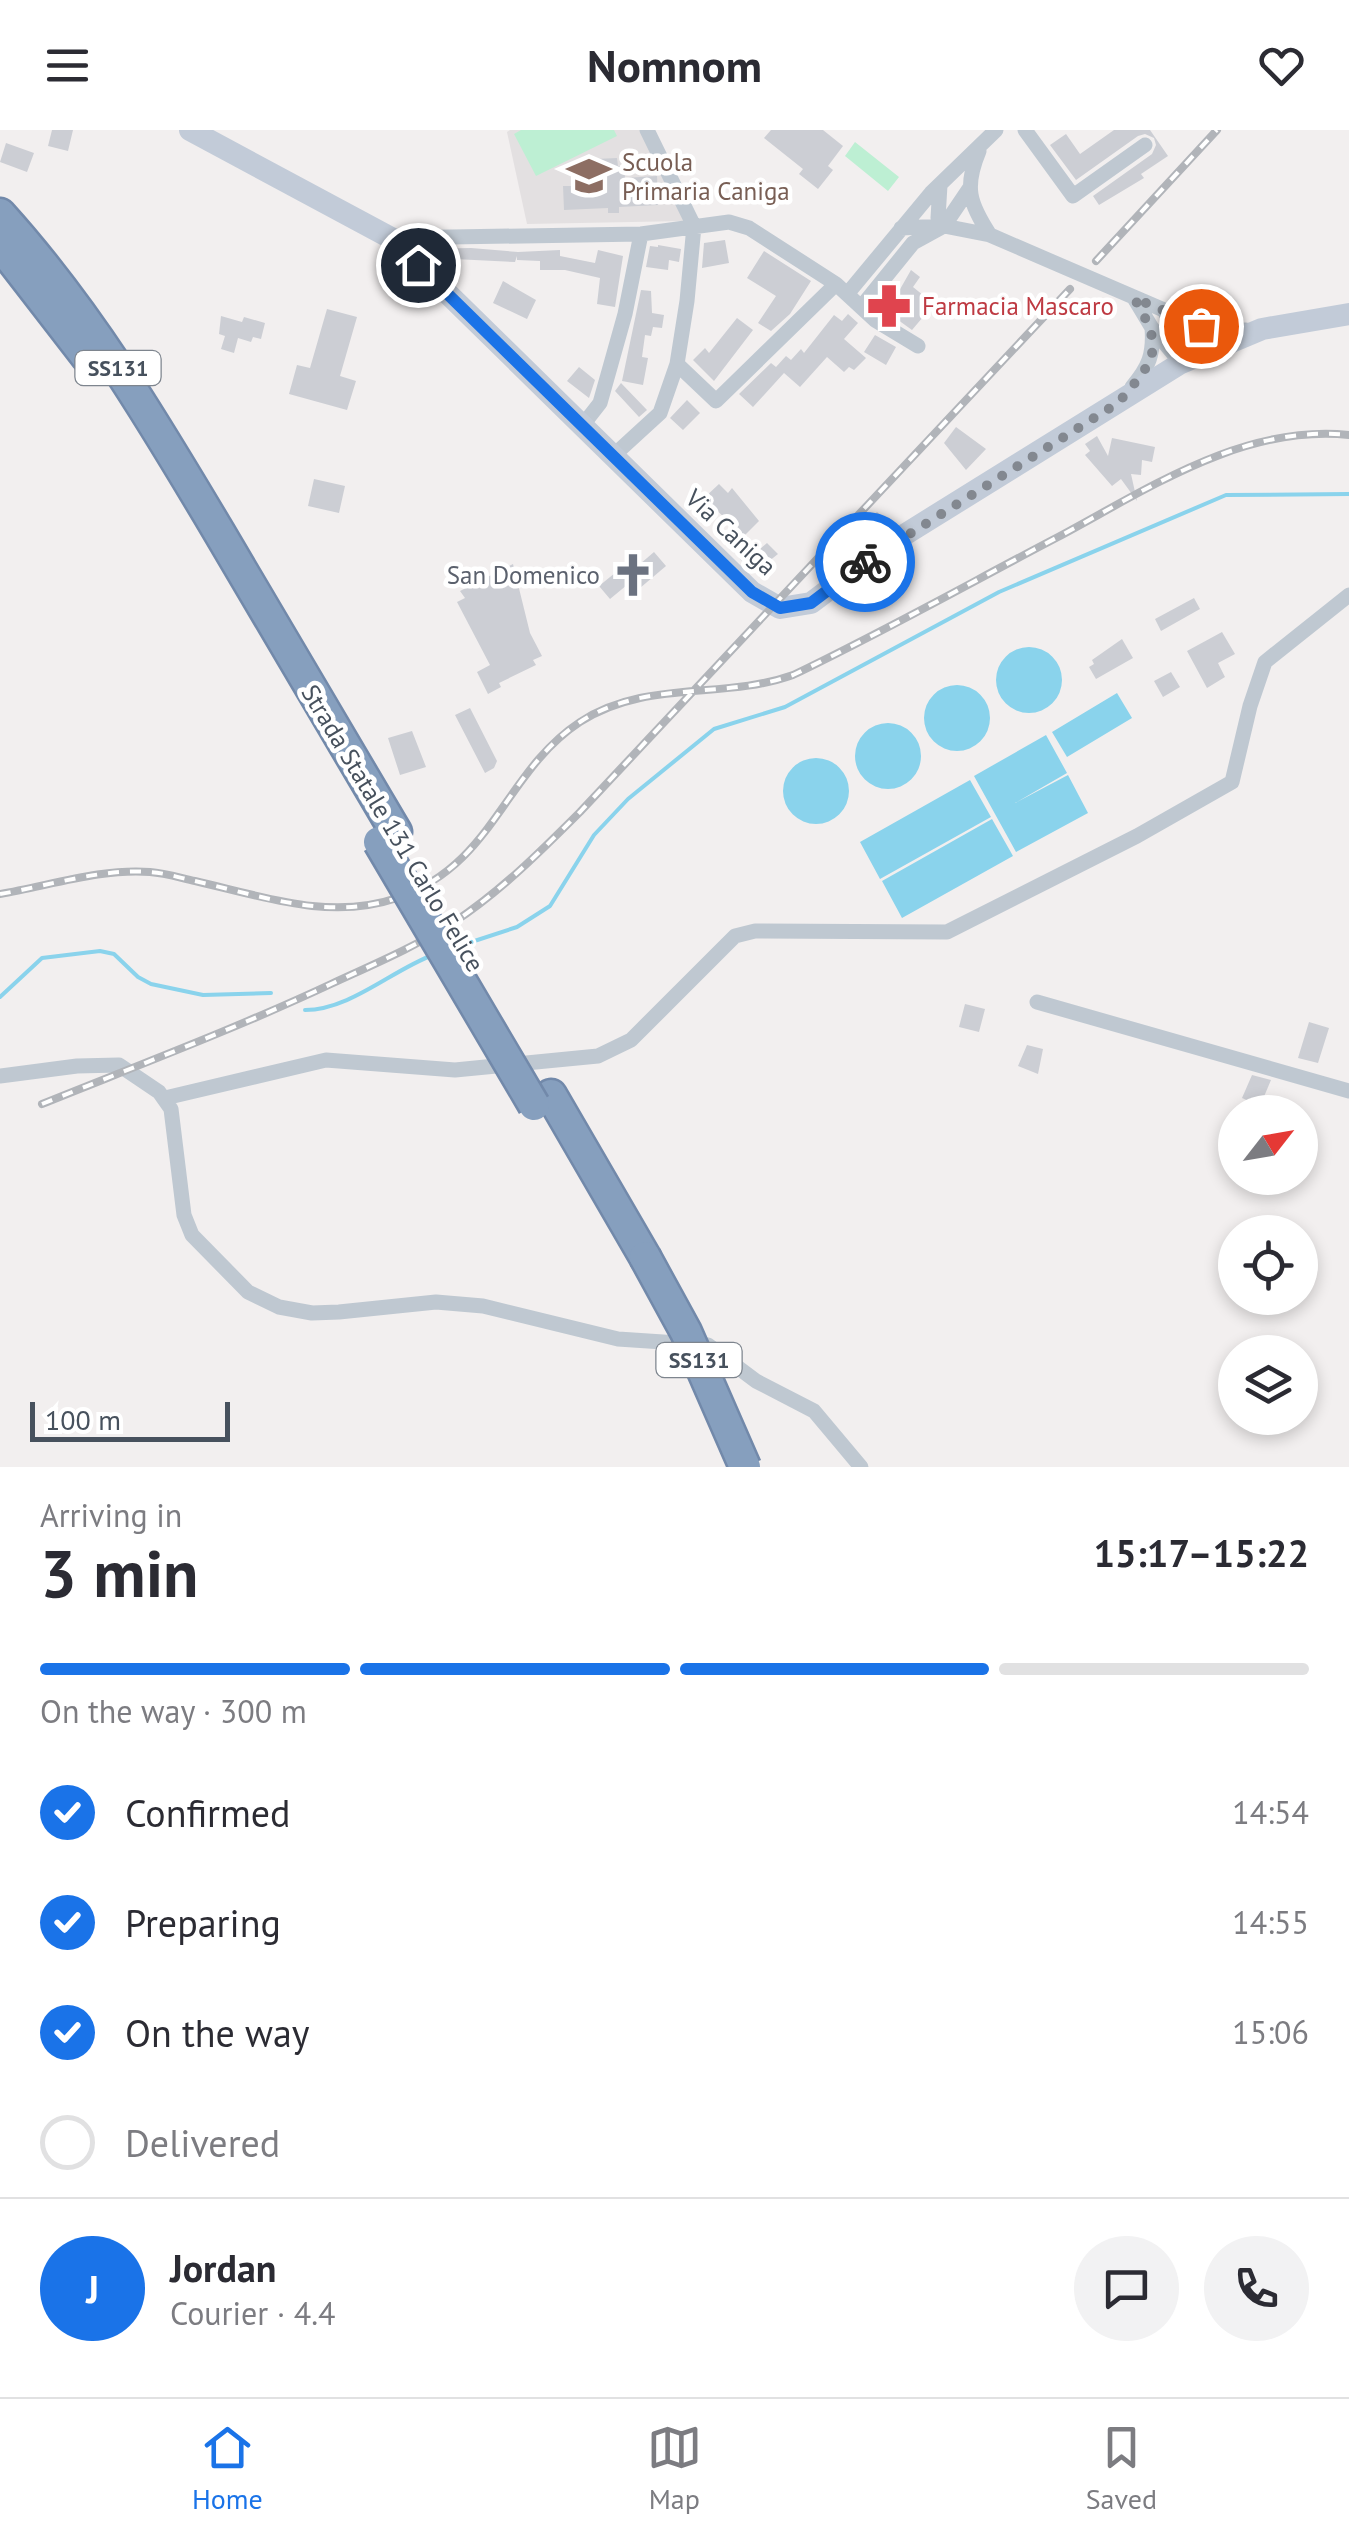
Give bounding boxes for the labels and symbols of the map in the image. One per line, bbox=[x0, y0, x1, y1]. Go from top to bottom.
place label: Scuola Primaria Caniga bbox=[622, 146, 790, 207]
school or university icon: Scuola Primaria Caniga bbox=[565, 152, 613, 200]
pin bbox=[376, 223, 461, 308]
pharmacy icon: Farmacia Mascaro bbox=[865, 282, 913, 330]
pin bbox=[1159, 284, 1244, 369]
place label: Farmacia Mascaro bbox=[922, 290, 1114, 322]
road number: SS131 bbox=[76, 351, 160, 385]
street label: Via Caniga bbox=[678, 481, 783, 582]
courier bbox=[815, 512, 915, 612]
church icon: San Domenico bbox=[609, 551, 657, 599]
place label: San Domenico bbox=[447, 559, 600, 591]
street label: Strada Statale 131 Carlo Felice bbox=[294, 679, 492, 977]
north arrow bbox=[1218, 1095, 1318, 1195]
road number: SS131 bbox=[656, 1343, 742, 1377]
scale bar bbox=[30, 1397, 230, 1442]

